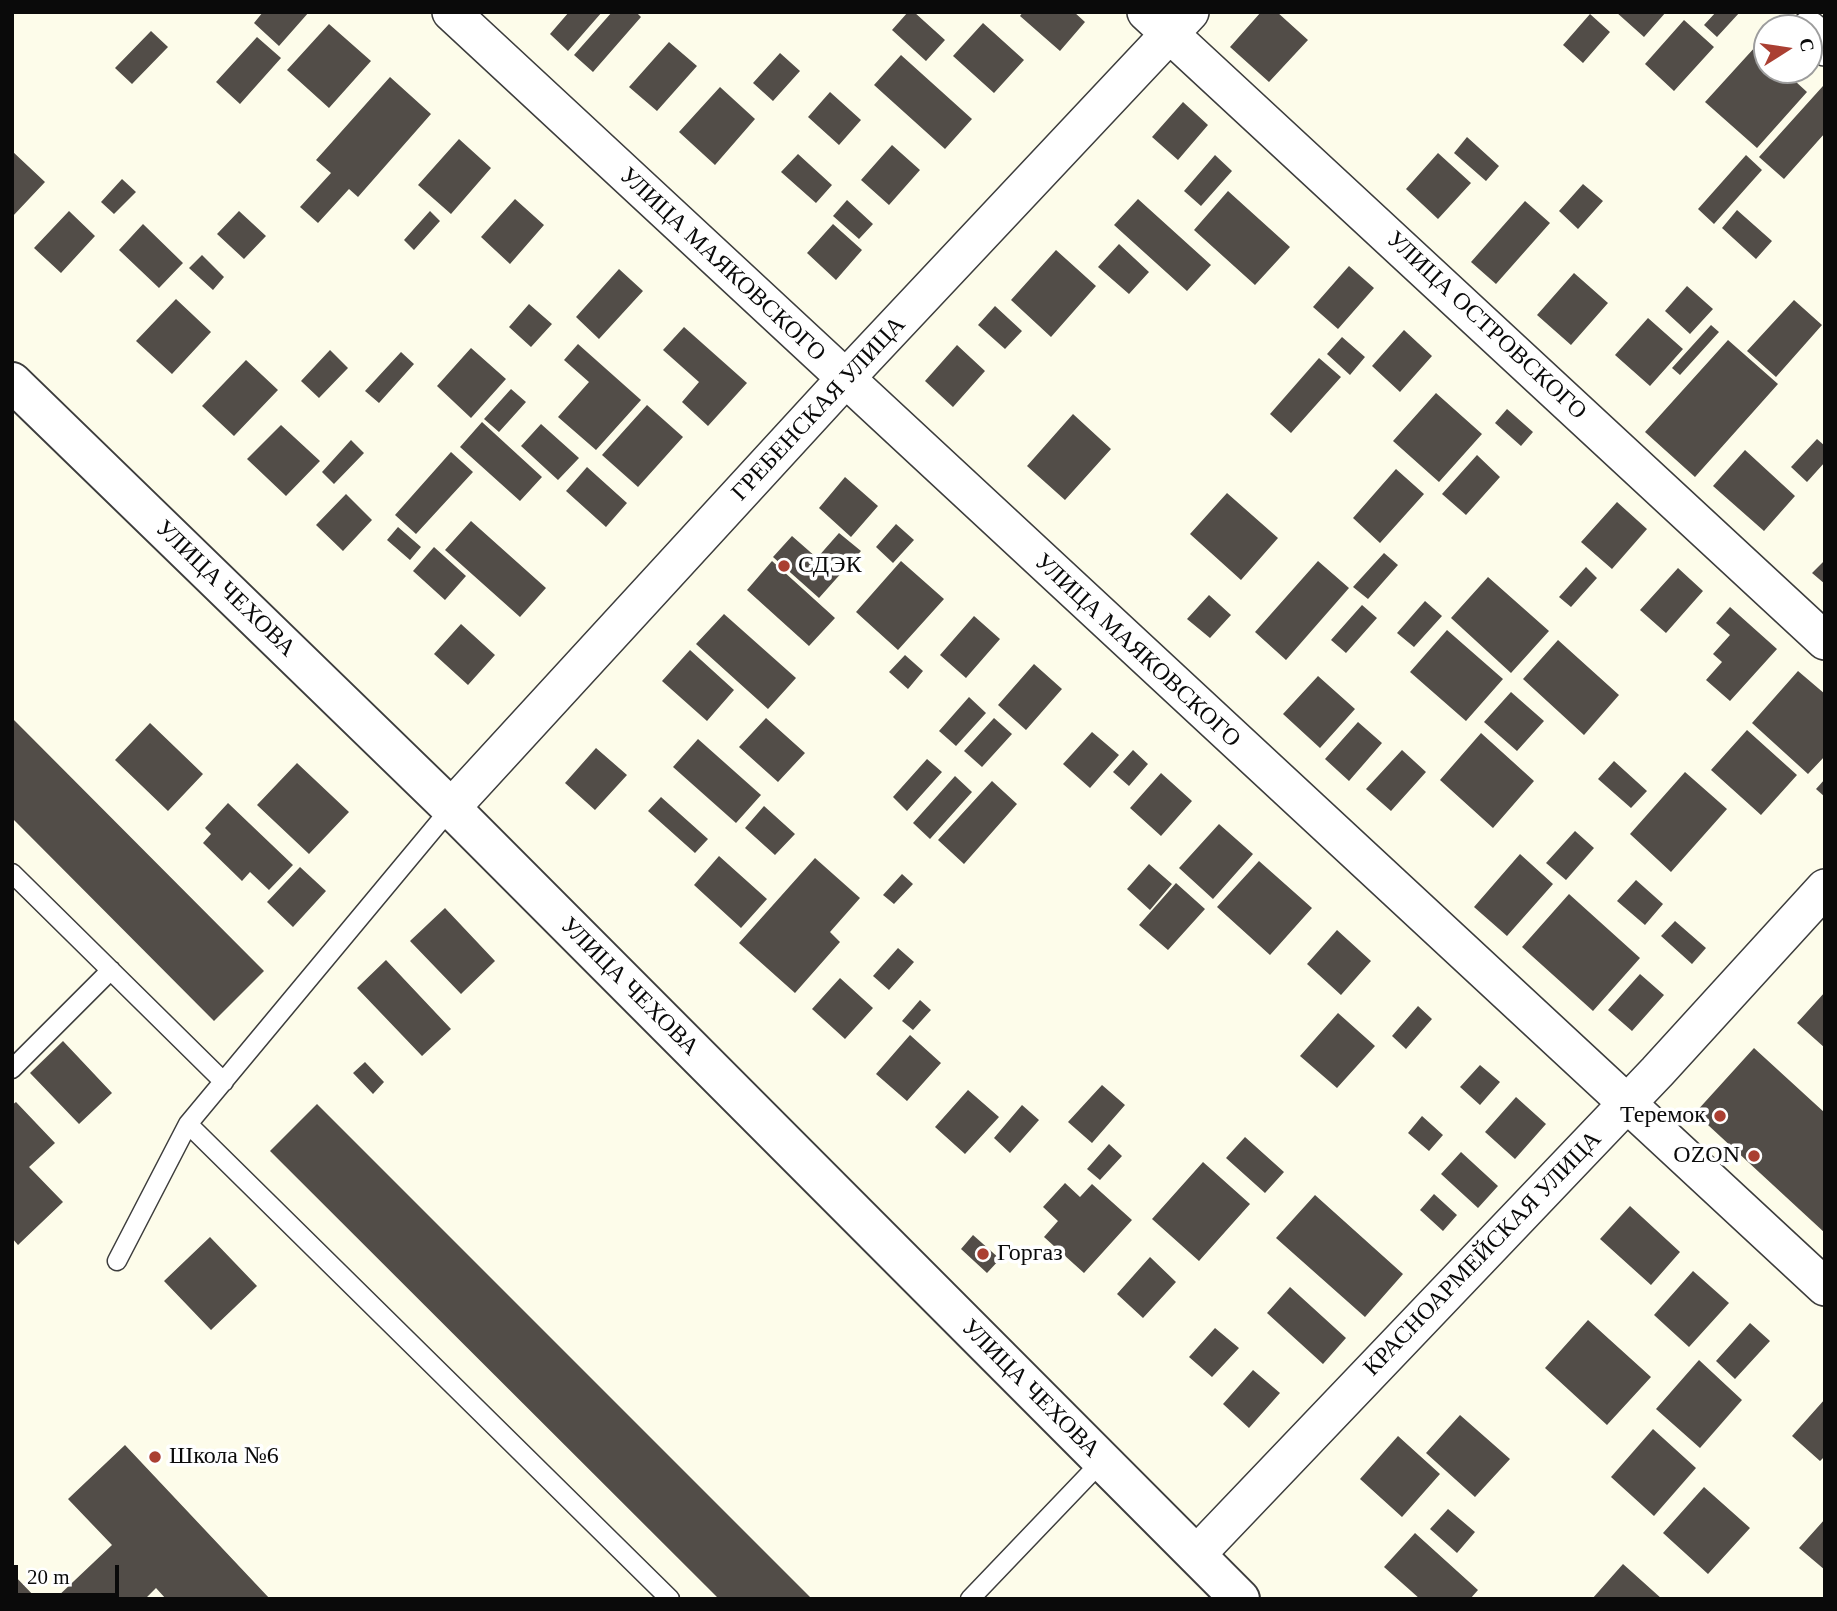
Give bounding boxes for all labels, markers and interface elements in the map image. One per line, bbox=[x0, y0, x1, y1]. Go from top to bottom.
north arrow bbox=[1753, 14, 1823, 84]
text: С bbox=[1795, 36, 1819, 54]
street label: УЛИЦА МАЯКОВСКОГО bbox=[613, 162, 831, 368]
street label: УЛИЦА ОСТРОВСКОГО bbox=[1380, 226, 1592, 426]
street label: ГРЕБЕНСКАЯ УЛИЦА bbox=[726, 311, 912, 507]
street label: УЛИЦА ЧЕХОВА bbox=[149, 515, 301, 663]
street label: УЛИЦА МАЯКОВСКОГО bbox=[1028, 548, 1246, 754]
place label: СДЭК bbox=[798, 552, 862, 580]
marker: СДЭК bbox=[776, 558, 792, 574]
street label: УЛИЦА ЧЕХОВА bbox=[554, 912, 704, 1062]
place label: Теремок bbox=[1620, 1102, 1706, 1130]
marker: Теремок bbox=[1712, 1108, 1728, 1124]
street label: КРАСНОАРМЕЙСКАЯ УЛИЦА bbox=[1358, 1125, 1608, 1383]
place label: OZON bbox=[1673, 1142, 1740, 1170]
marker: OZON bbox=[1746, 1148, 1762, 1164]
place label: Горгаз bbox=[997, 1240, 1063, 1268]
marker: Горгаз bbox=[975, 1246, 991, 1262]
street label: УЛИЦА ЧЕХОВА bbox=[955, 1314, 1105, 1464]
place label: Школа №6 bbox=[169, 1443, 279, 1471]
marker: Школа №6 bbox=[147, 1449, 163, 1465]
scale bar bbox=[18, 1552, 122, 1596]
text: 20 m bbox=[27, 1565, 70, 1589]

